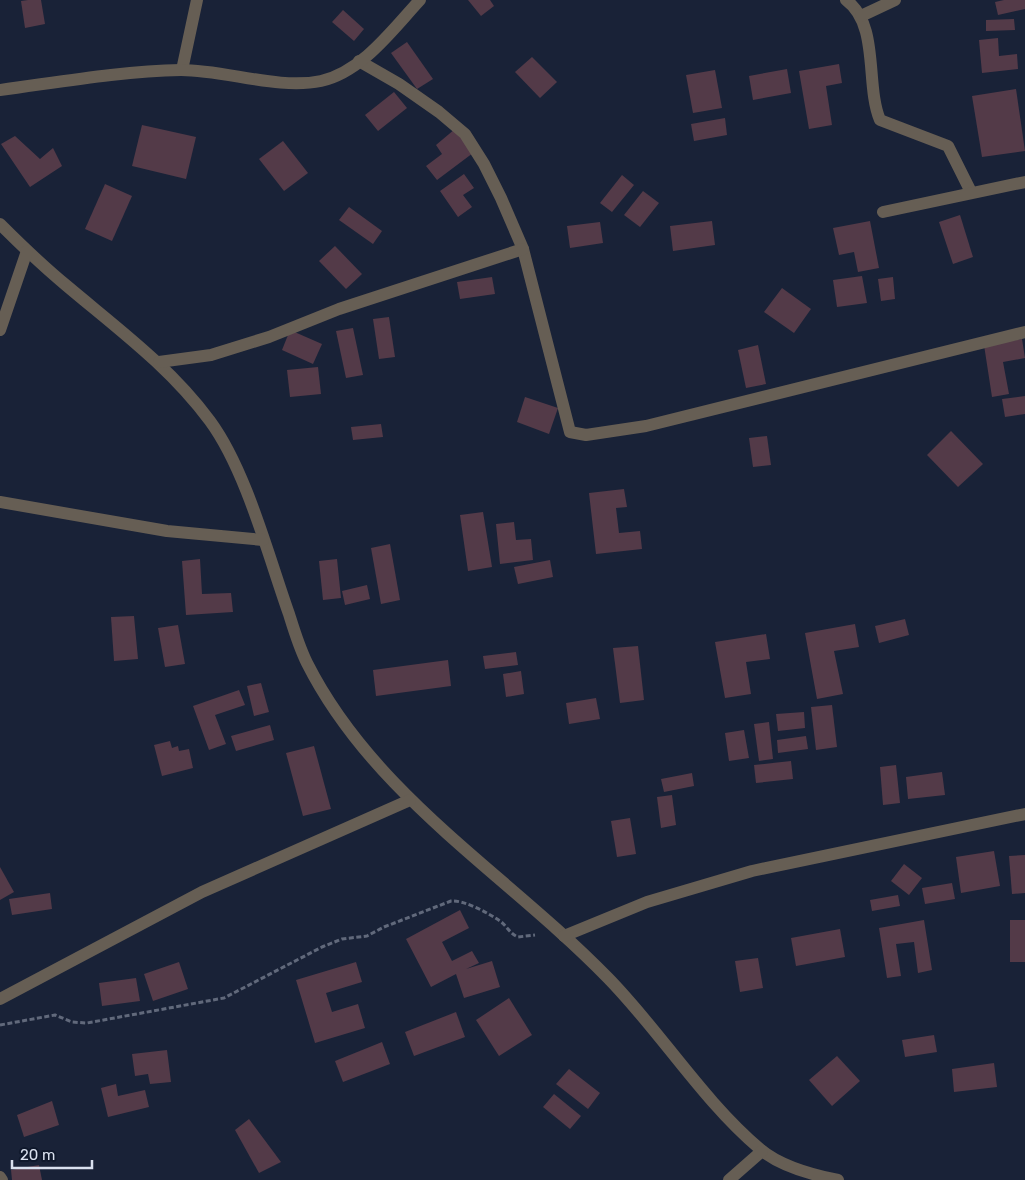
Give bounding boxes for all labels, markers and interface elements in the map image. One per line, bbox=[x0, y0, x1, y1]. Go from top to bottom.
scale bar bbox=[12, 1138, 92, 1170]
text: 20 m bbox=[20, 1146, 55, 1164]

